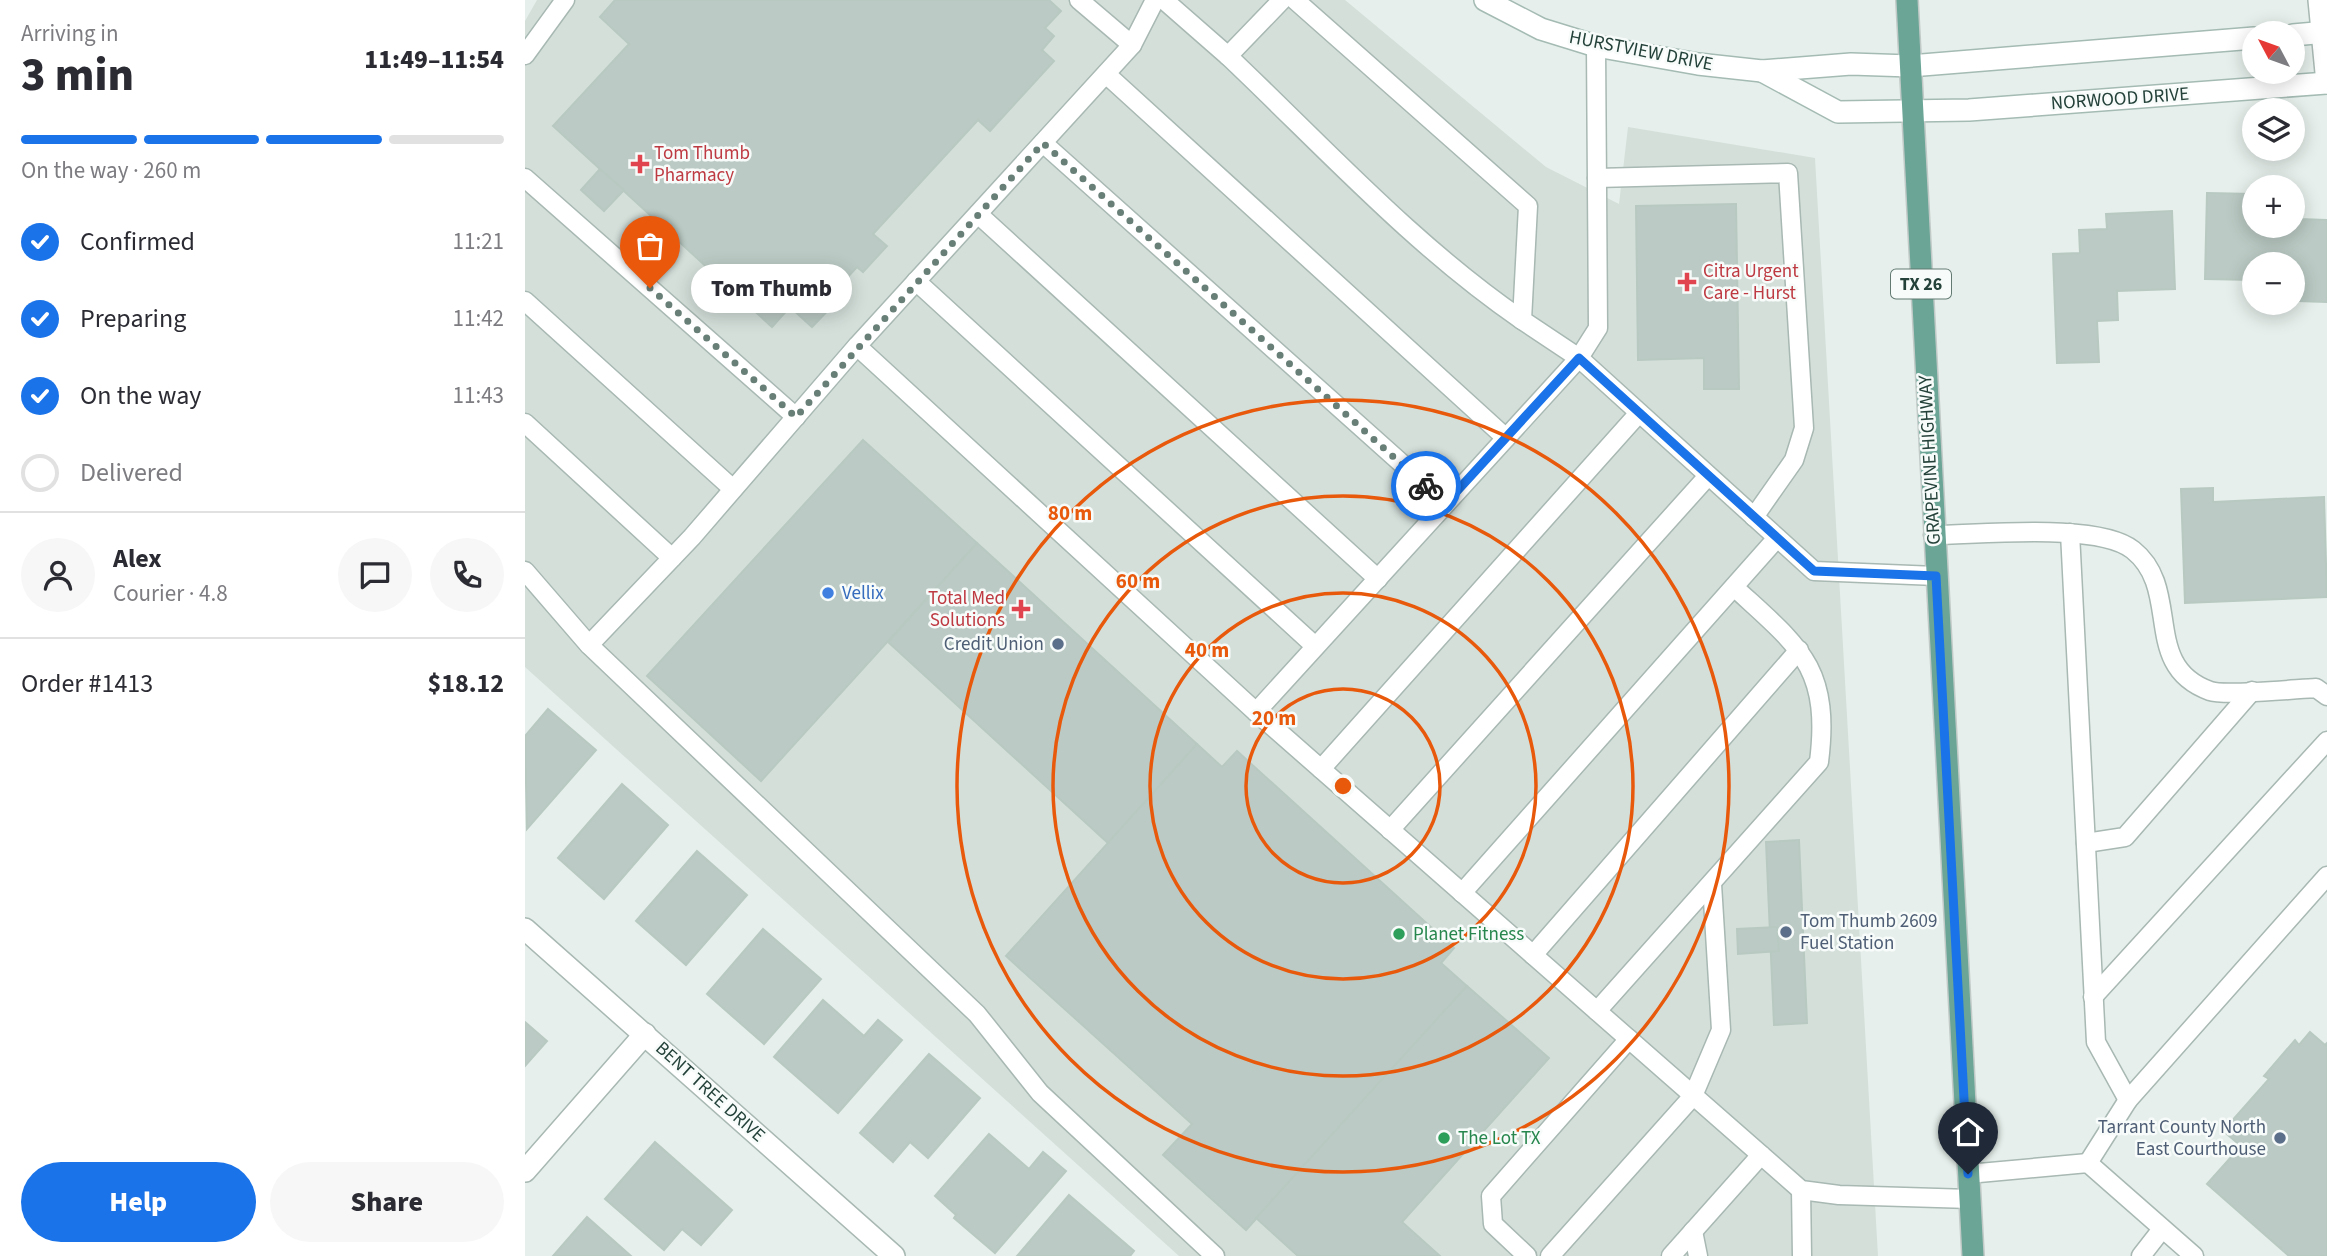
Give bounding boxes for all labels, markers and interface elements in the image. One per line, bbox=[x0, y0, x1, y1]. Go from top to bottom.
text: Arriving in bbox=[21, 17, 119, 50]
north arrow bbox=[2242, 21, 2305, 84]
map controls bbox=[2242, 21, 2305, 315]
street label: HURSTVIEW DRIVE bbox=[1567, 24, 1715, 78]
text: 11:49–11:54 bbox=[364, 41, 504, 78]
text: 3 min bbox=[21, 43, 134, 108]
street label: NORWOOD DRIVE bbox=[2050, 81, 2190, 117]
button: layers bbox=[2242, 98, 2305, 161]
place label: Tom Thumb Pharmacy bbox=[654, 140, 750, 189]
text: On the way · 260 m bbox=[21, 154, 201, 187]
marker: Tom Thumb Pharmacy bbox=[632, 156, 648, 172]
button: + bbox=[2242, 175, 2305, 238]
pin bbox=[620, 216, 680, 288]
icon: check bbox=[21, 223, 59, 261]
text: Confirmed bbox=[80, 223, 195, 260]
text: 11:21 bbox=[453, 225, 504, 258]
icon: bag bbox=[631, 227, 669, 265]
button: − bbox=[2242, 252, 2305, 315]
place label: Citra Urgent Care - Hurst bbox=[1703, 258, 1799, 307]
callout: Tom Thumb bbox=[692, 264, 853, 312]
road number: TX 26 bbox=[1891, 270, 1951, 298]
text: Tom Thumb bbox=[711, 272, 832, 305]
marker: Citra Urgent Care - Hurst bbox=[1677, 272, 1697, 292]
icon: check bbox=[21, 300, 59, 338]
text: Preparing bbox=[80, 300, 186, 337]
text: 11:42 bbox=[453, 302, 504, 335]
street label: GRAPEVINE HIGHWAY bbox=[1912, 373, 1948, 546]
icon: check bbox=[21, 377, 59, 415]
text: On the way bbox=[80, 377, 201, 414]
text: 11:43 bbox=[453, 379, 504, 412]
courier bbox=[1391, 451, 1461, 521]
text: Delivered bbox=[80, 454, 183, 491]
icon: bike bbox=[1407, 467, 1445, 505]
text: 80 m bbox=[1048, 498, 1092, 528]
button: person bbox=[21, 538, 95, 612]
button: chat bbox=[338, 538, 412, 612]
button: phone bbox=[430, 538, 504, 612]
text: Alex bbox=[113, 540, 162, 577]
text: 60 m bbox=[1116, 566, 1160, 596]
text: Courier · 4.8 bbox=[113, 577, 228, 610]
place label: Vellix bbox=[842, 580, 884, 607]
marker: Vellix bbox=[820, 585, 836, 601]
place label: Total Med Solutions bbox=[928, 585, 1005, 634]
marker: Total Med Solutions bbox=[1011, 599, 1031, 619]
place label: Credit Union bbox=[944, 631, 1044, 658]
text: 40 m bbox=[1185, 635, 1229, 665]
marker: Credit Union bbox=[1050, 636, 1066, 652]
text: Order #1413 bbox=[21, 665, 153, 702]
text: $18.12 bbox=[428, 665, 504, 702]
text: 20 m bbox=[1252, 703, 1296, 733]
centre of rings bbox=[1331, 774, 1355, 798]
place label: Tom Thumb 2609 Fuel Station bbox=[1800, 908, 1937, 957]
place label: Planet Fitness bbox=[1413, 921, 1524, 948]
marker: Tom Thumb 2609 Fuel Station bbox=[1778, 924, 1794, 940]
marker: Planet Fitness bbox=[1391, 926, 1407, 942]
street label: BENT TREE DRIVE bbox=[649, 1035, 771, 1149]
pin bbox=[1938, 1102, 1998, 1174]
icon: home bbox=[1949, 1113, 1987, 1151]
place label: Tarrant County North East Courthouse bbox=[2098, 1114, 2266, 1163]
place label: The Lot TX bbox=[1458, 1125, 1541, 1152]
marker: The Lot TX bbox=[1436, 1130, 1452, 1146]
marker: Tarrant County North East Courthouse bbox=[2272, 1130, 2288, 1146]
button: Help bbox=[21, 1162, 256, 1242]
button: Share bbox=[270, 1162, 504, 1242]

